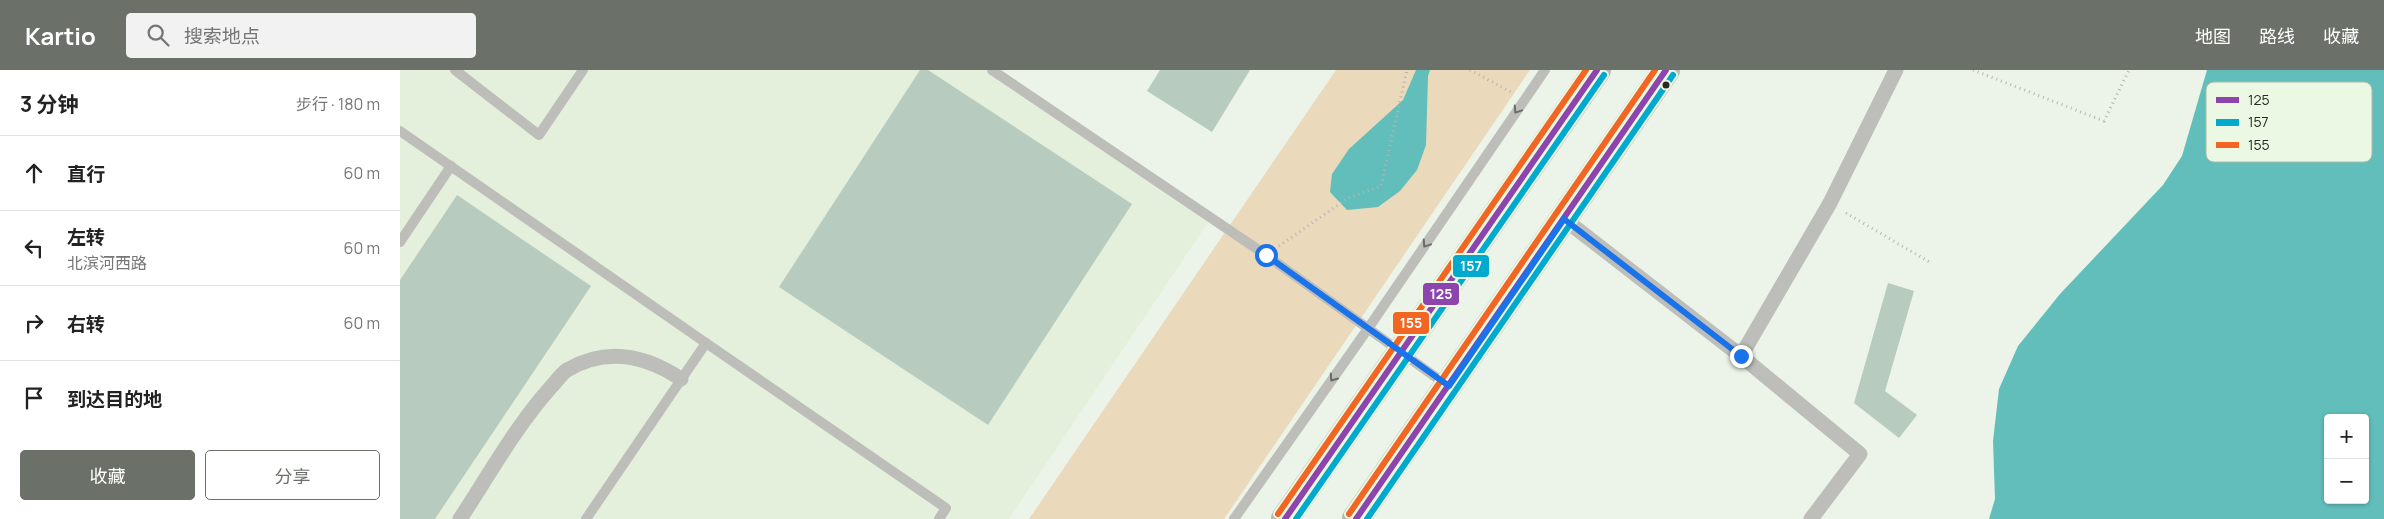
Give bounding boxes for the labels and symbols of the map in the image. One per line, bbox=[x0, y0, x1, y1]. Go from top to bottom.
unlabelled marker bbox=[1661, 80, 1671, 90]
legend bbox=[2206, 82, 2372, 162]
text: 125 bbox=[2248, 90, 2270, 109]
one-way arrow bbox=[1514, 104, 1523, 114]
text: 157 bbox=[2248, 112, 2269, 131]
text: 155 bbox=[2248, 135, 2270, 154]
one-way arrow bbox=[1423, 239, 1432, 248]
route start bbox=[1255, 244, 1278, 267]
line badge: 157 bbox=[1452, 254, 1490, 278]
text: 157 bbox=[1460, 256, 1482, 275]
line badge: 125 bbox=[1422, 282, 1460, 306]
text: 125 bbox=[1430, 284, 1452, 303]
line badge: 155 bbox=[1392, 311, 1430, 335]
text: 155 bbox=[1400, 313, 1422, 332]
route end bbox=[1730, 345, 1753, 368]
one-way arrow bbox=[1330, 372, 1339, 382]

